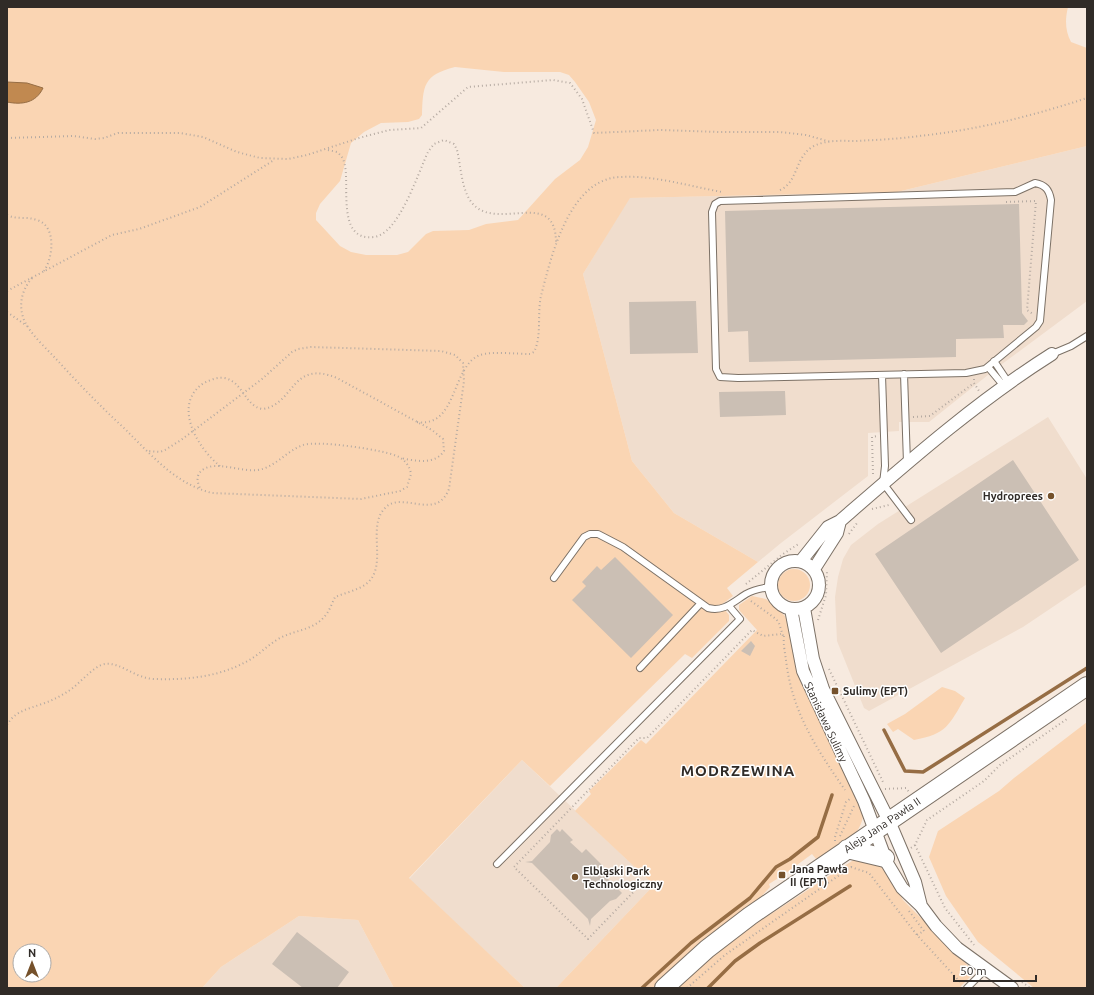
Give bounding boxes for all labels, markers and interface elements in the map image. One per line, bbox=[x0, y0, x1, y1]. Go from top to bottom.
place label: Hydroprees bbox=[983, 490, 1043, 502]
marker: Hydroprees bbox=[1046, 491, 1056, 501]
street label: Stanisława Sulimy bbox=[802, 680, 850, 765]
place label: Sulimy (EPT) bbox=[843, 685, 908, 698]
marker: Sulimy (EPT) bbox=[830, 686, 840, 696]
district label: MODRZEWINA bbox=[681, 762, 795, 779]
street label: Aleja Jana Pawła II bbox=[841, 795, 923, 855]
place label: Jana Pawła II (EPT) bbox=[790, 863, 848, 889]
place label: Elbląski Park Technologiczny bbox=[583, 865, 663, 890]
marker: Jana Pawła II (EPT) bbox=[777, 870, 787, 880]
marker: Elbląski Park Technologiczny bbox=[570, 872, 580, 882]
north arrow bbox=[12, 943, 52, 983]
text: N bbox=[28, 947, 36, 959]
scale bar bbox=[954, 957, 1036, 983]
text: 50 m bbox=[960, 964, 987, 977]

